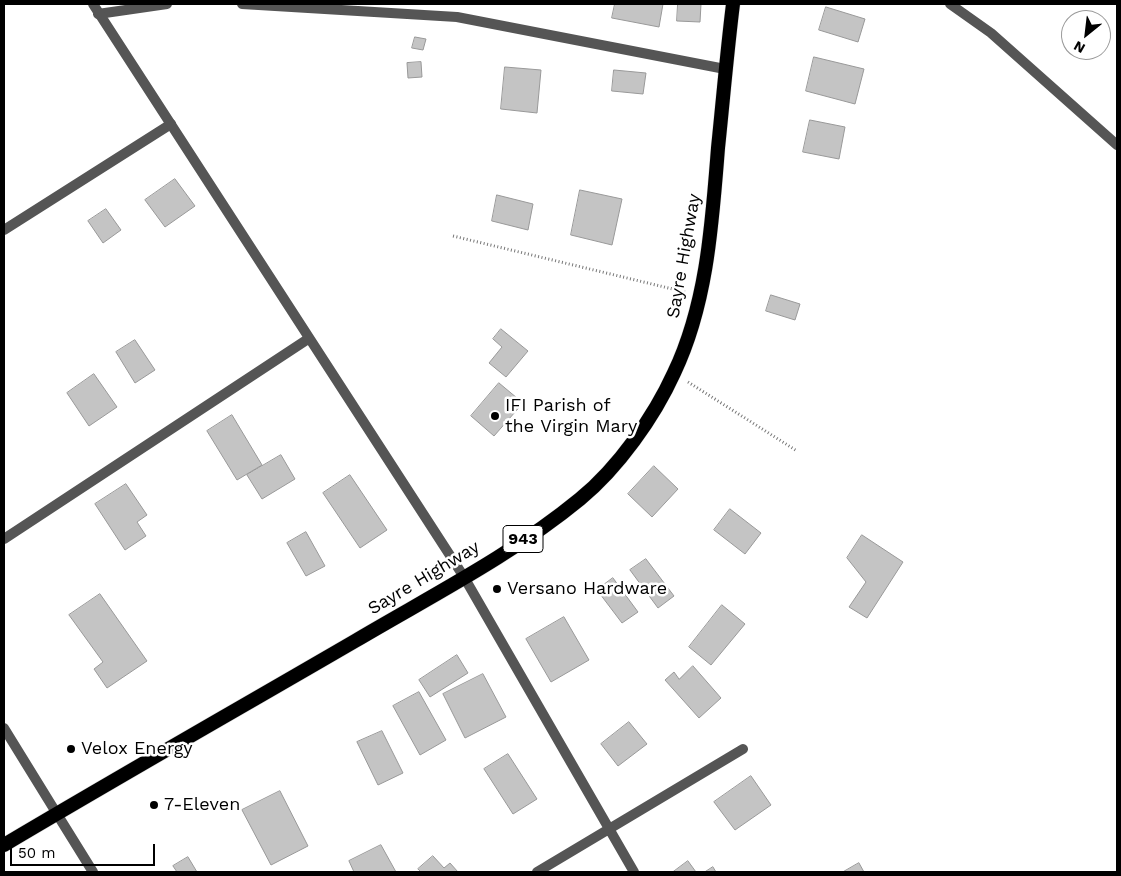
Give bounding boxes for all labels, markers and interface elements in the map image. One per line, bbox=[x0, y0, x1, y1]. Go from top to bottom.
north arrow bbox=[1061, 10, 1111, 60]
text: N bbox=[1071, 38, 1088, 57]
street label: Sayre Highway bbox=[662, 192, 706, 320]
place label: IFI Parish of the Virgin Mary bbox=[505, 395, 637, 438]
marker: IFI Parish of the Virgin Mary bbox=[489, 410, 501, 422]
road number: 943 bbox=[503, 526, 543, 552]
street label: Sayre Highway bbox=[364, 536, 484, 620]
place label: Versano Hardware bbox=[507, 578, 667, 600]
marker: Versano Hardware bbox=[491, 583, 503, 595]
place label: Velox Energy bbox=[81, 738, 193, 760]
marker: Velox Energy bbox=[65, 743, 77, 755]
place label: 7-Eleven bbox=[164, 794, 240, 816]
marker: 7-Eleven bbox=[148, 799, 160, 811]
scale bar bbox=[12, 834, 158, 866]
text: 50 m bbox=[18, 844, 55, 862]

